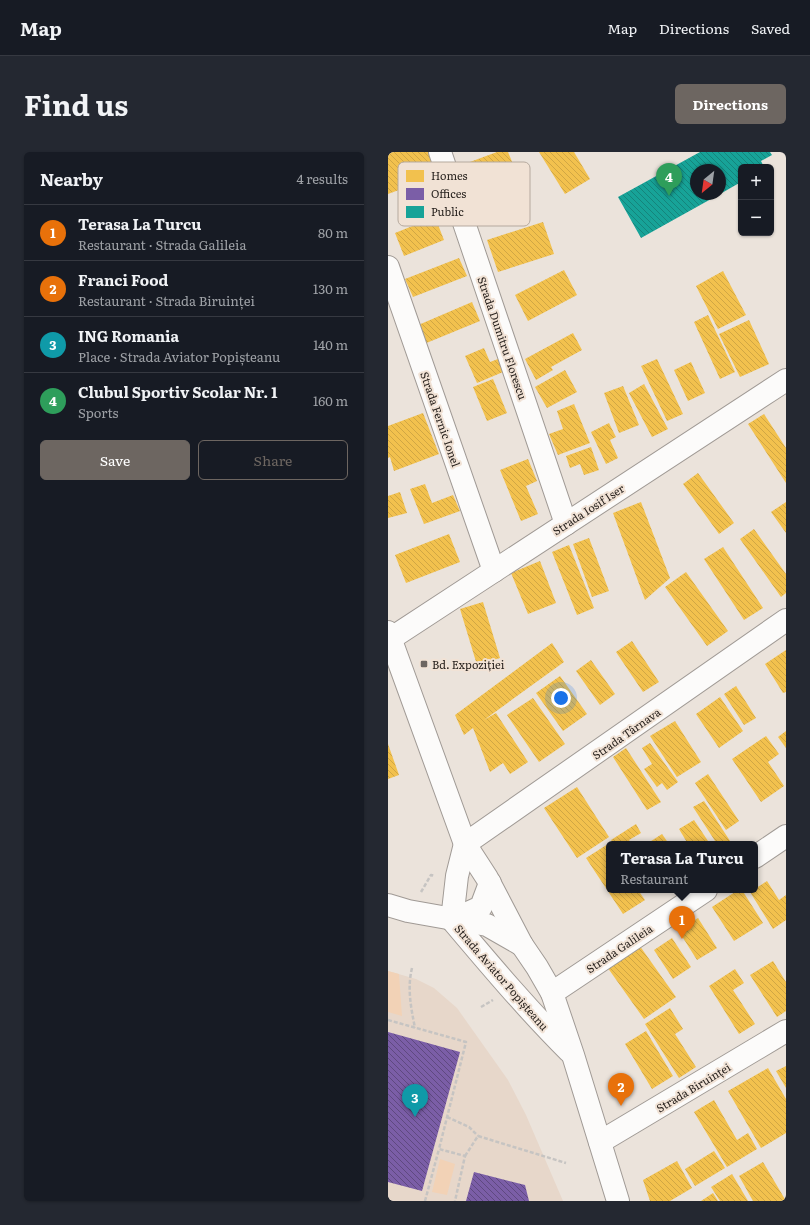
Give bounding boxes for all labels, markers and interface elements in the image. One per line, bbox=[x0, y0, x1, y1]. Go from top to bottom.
text: Map bbox=[20, 14, 62, 42]
text: Map bbox=[607, 18, 637, 38]
text: Directions bbox=[659, 18, 729, 38]
text: Saved bbox=[751, 18, 790, 38]
text: Find us bbox=[24, 83, 128, 125]
button: Directions bbox=[675, 84, 786, 124]
legend bbox=[398, 162, 530, 226]
pin: 4 bbox=[656, 163, 682, 196]
north arrow bbox=[690, 164, 726, 200]
map controls bbox=[738, 164, 774, 236]
button: + bbox=[738, 164, 774, 200]
text: Nearby bbox=[40, 166, 103, 191]
text: Homes bbox=[431, 167, 468, 183]
text: 4 results bbox=[297, 169, 348, 188]
text: Offices bbox=[431, 185, 466, 201]
button: − bbox=[738, 200, 774, 236]
text: Public bbox=[431, 203, 464, 219]
text: Terasa La Turcu bbox=[78, 212, 201, 235]
text: 1 bbox=[50, 223, 56, 242]
text: 80 m bbox=[318, 223, 348, 242]
text: Restaurant · Strada Galileia bbox=[78, 235, 246, 254]
text: Franci Food bbox=[78, 268, 168, 291]
street label: Strada Dumitru Florescu bbox=[474, 274, 532, 402]
text: 2 bbox=[50, 279, 56, 298]
text: 130 m bbox=[313, 279, 348, 298]
text: Restaurant · Strada Biruinței bbox=[78, 291, 255, 310]
text: ING Romania bbox=[78, 324, 179, 347]
text: 3 bbox=[49, 335, 57, 354]
text: 140 m bbox=[313, 335, 348, 354]
text: Place · Strada Aviator Popișteanu bbox=[78, 347, 280, 366]
street label: Strada Fernic Ionel bbox=[417, 369, 465, 469]
text: Clubul Sportiv Scolar Nr. 1 bbox=[78, 380, 277, 403]
text: 4 bbox=[49, 391, 57, 410]
text: 160 m bbox=[313, 391, 348, 410]
text: Sports bbox=[78, 403, 118, 422]
button: Save bbox=[40, 440, 190, 480]
button: Share bbox=[198, 440, 348, 480]
street label: Strada Iosif Iser bbox=[549, 479, 628, 538]
place label: Bd. Expoziției bbox=[432, 656, 505, 672]
marker: Bd. Expoziției bbox=[419, 659, 429, 669]
your location bbox=[551, 688, 571, 708]
street label: Strada Târnava bbox=[589, 703, 663, 763]
popup bbox=[606, 841, 758, 893]
text: Terasa La Turcu bbox=[620, 846, 744, 869]
text: Restaurant bbox=[620, 869, 688, 888]
pin: 1 bbox=[669, 906, 695, 939]
street label: Strada Galileia bbox=[583, 920, 655, 976]
street label: Strada Aviator Popișteanu bbox=[451, 921, 553, 1033]
street label: Strada Biruinței bbox=[653, 1058, 733, 1116]
pin: 2 bbox=[608, 1073, 634, 1106]
pin: 3 bbox=[402, 1084, 428, 1117]

